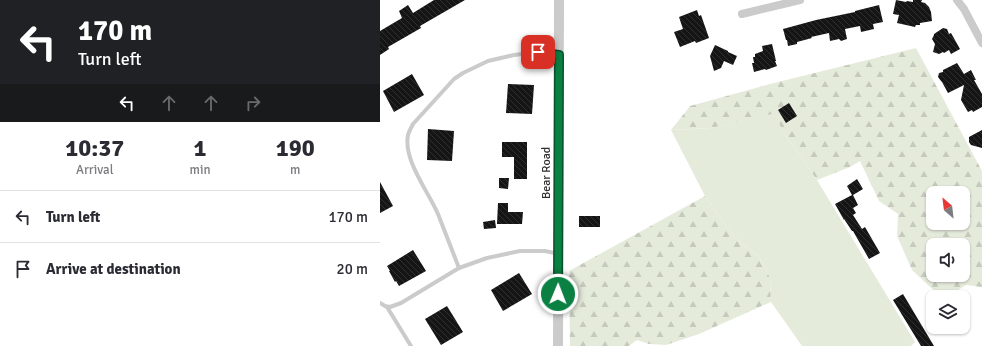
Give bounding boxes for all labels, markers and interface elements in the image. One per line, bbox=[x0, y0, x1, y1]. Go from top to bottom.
text: 170 m bbox=[78, 14, 152, 48]
icon: left bbox=[12, 16, 64, 68]
pin bbox=[521, 35, 555, 69]
icon: arrive bbox=[527, 41, 549, 63]
text: Turn left bbox=[78, 48, 141, 70]
icon: left bbox=[116, 92, 138, 114]
icon: ahead bbox=[158, 92, 180, 114]
icon: ahead bbox=[200, 92, 222, 114]
icon: right bbox=[242, 92, 264, 114]
text: 10:37 bbox=[65, 133, 124, 163]
text: 1 bbox=[194, 133, 206, 163]
text: 190 bbox=[276, 133, 315, 163]
street label: Bear Road bbox=[539, 147, 554, 199]
text: Arrival bbox=[76, 162, 113, 178]
text: min bbox=[190, 162, 211, 178]
text: m bbox=[290, 162, 300, 178]
north arrow bbox=[926, 186, 970, 230]
map controls bbox=[926, 186, 970, 334]
icon: left bbox=[12, 206, 34, 228]
text: Turn left bbox=[46, 208, 100, 226]
text: 170 m bbox=[328, 208, 368, 226]
button: sound bbox=[926, 238, 970, 282]
icon: arrive bbox=[12, 258, 34, 280]
text: Arrive at destination bbox=[46, 260, 181, 278]
text: 20 m bbox=[337, 260, 368, 278]
position arrow bbox=[537, 273, 579, 315]
button: layers bbox=[926, 290, 970, 334]

